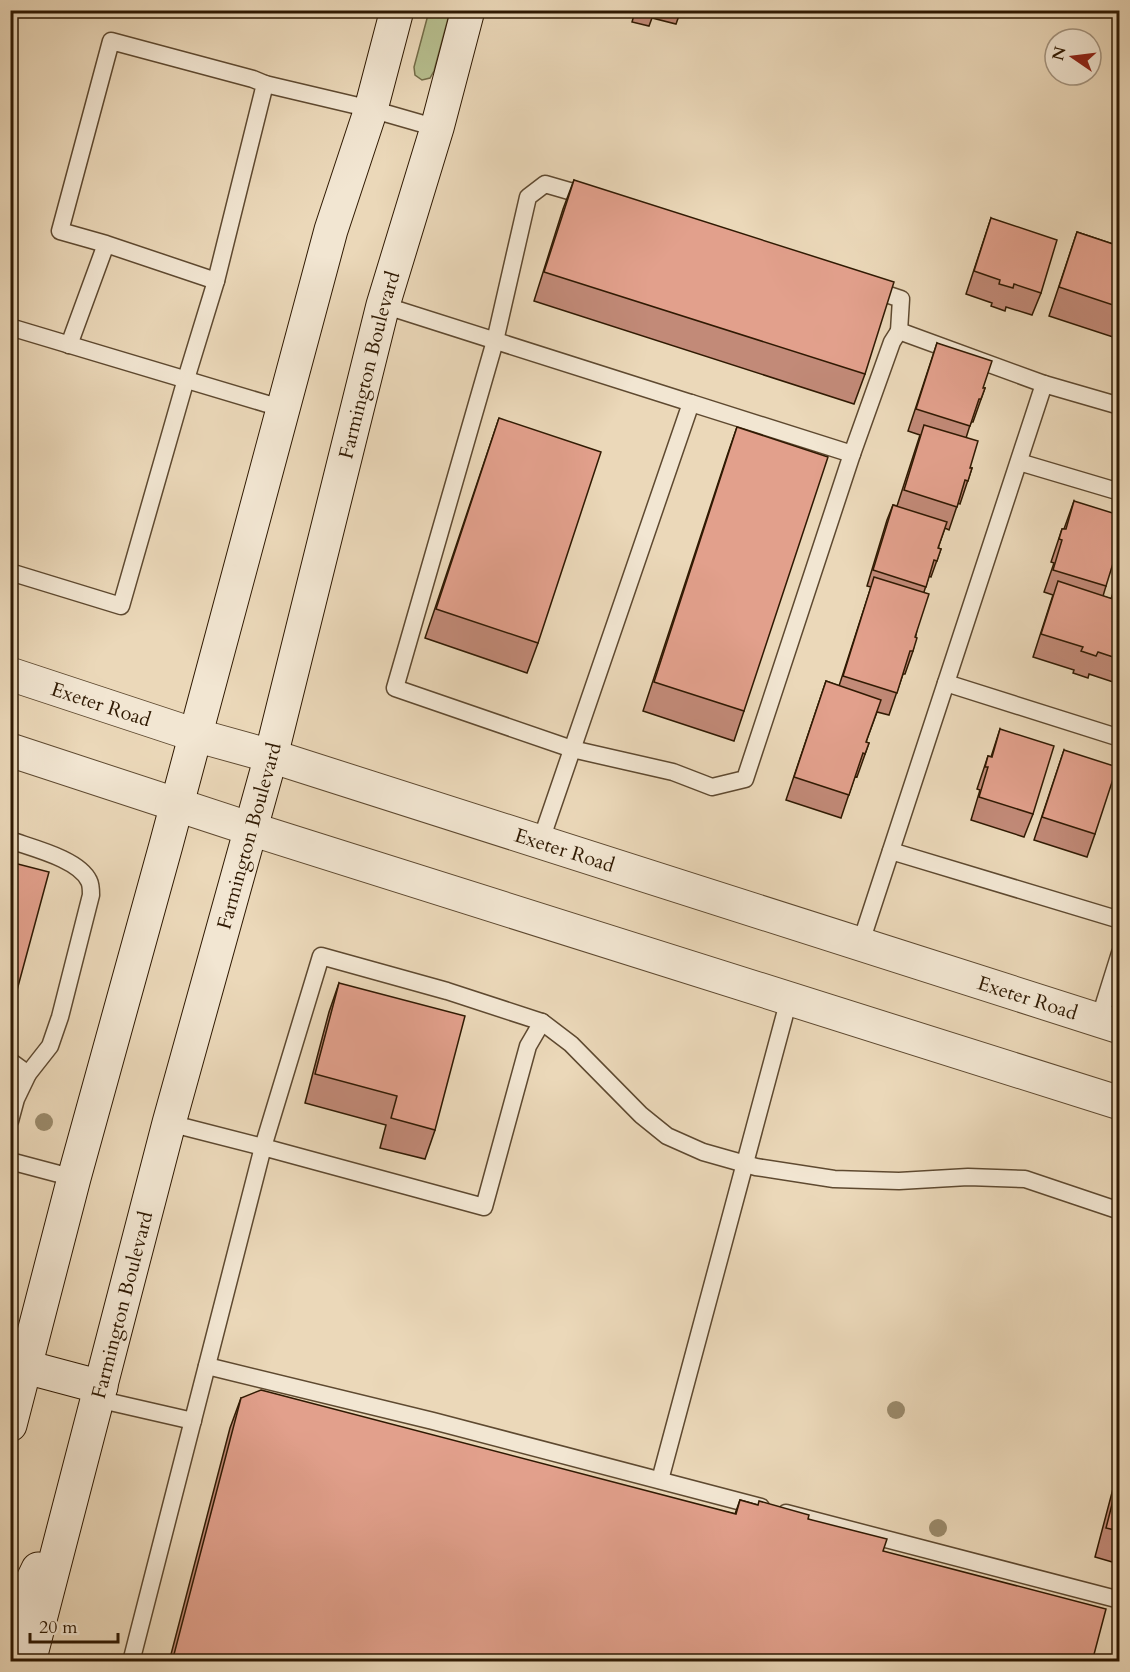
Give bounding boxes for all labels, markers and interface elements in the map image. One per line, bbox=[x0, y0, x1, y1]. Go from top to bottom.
north arrow bbox=[1043, 27, 1103, 87]
text: N bbox=[1047, 44, 1072, 63]
street label: Farmington Boulevard bbox=[332, 267, 406, 461]
street label: Exeter Road bbox=[48, 675, 155, 733]
street label: Farmington Boulevard bbox=[210, 739, 287, 932]
street label: Exeter Road bbox=[511, 821, 618, 878]
street label: Exeter Road bbox=[974, 969, 1081, 1026]
street label: Farmington Boulevard bbox=[84, 1208, 159, 1402]
scale bar bbox=[30, 1606, 118, 1644]
text: 20 m bbox=[39, 1615, 78, 1640]

